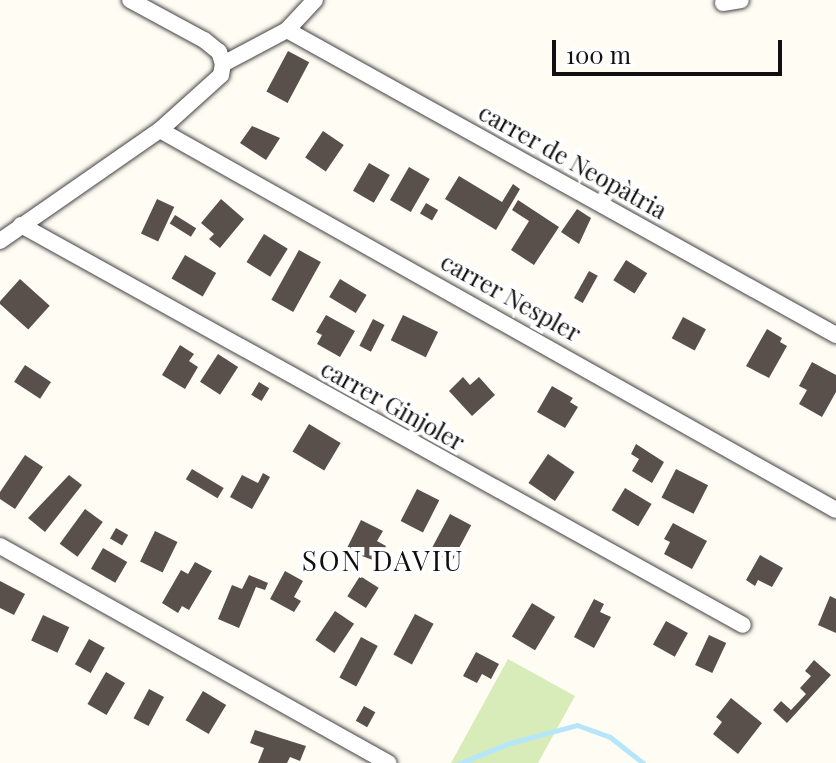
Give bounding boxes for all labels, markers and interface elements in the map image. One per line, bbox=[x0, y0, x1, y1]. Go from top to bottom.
scale bar bbox=[556, 24, 786, 74]
text: 100 m bbox=[566, 38, 631, 70]
street label: carrer de Neopàtria bbox=[474, 97, 672, 225]
street label: carrer Nespler bbox=[436, 247, 586, 347]
street label: carrer Ginjoler bbox=[316, 354, 470, 456]
district label: SON DAVIU bbox=[302, 543, 464, 577]

